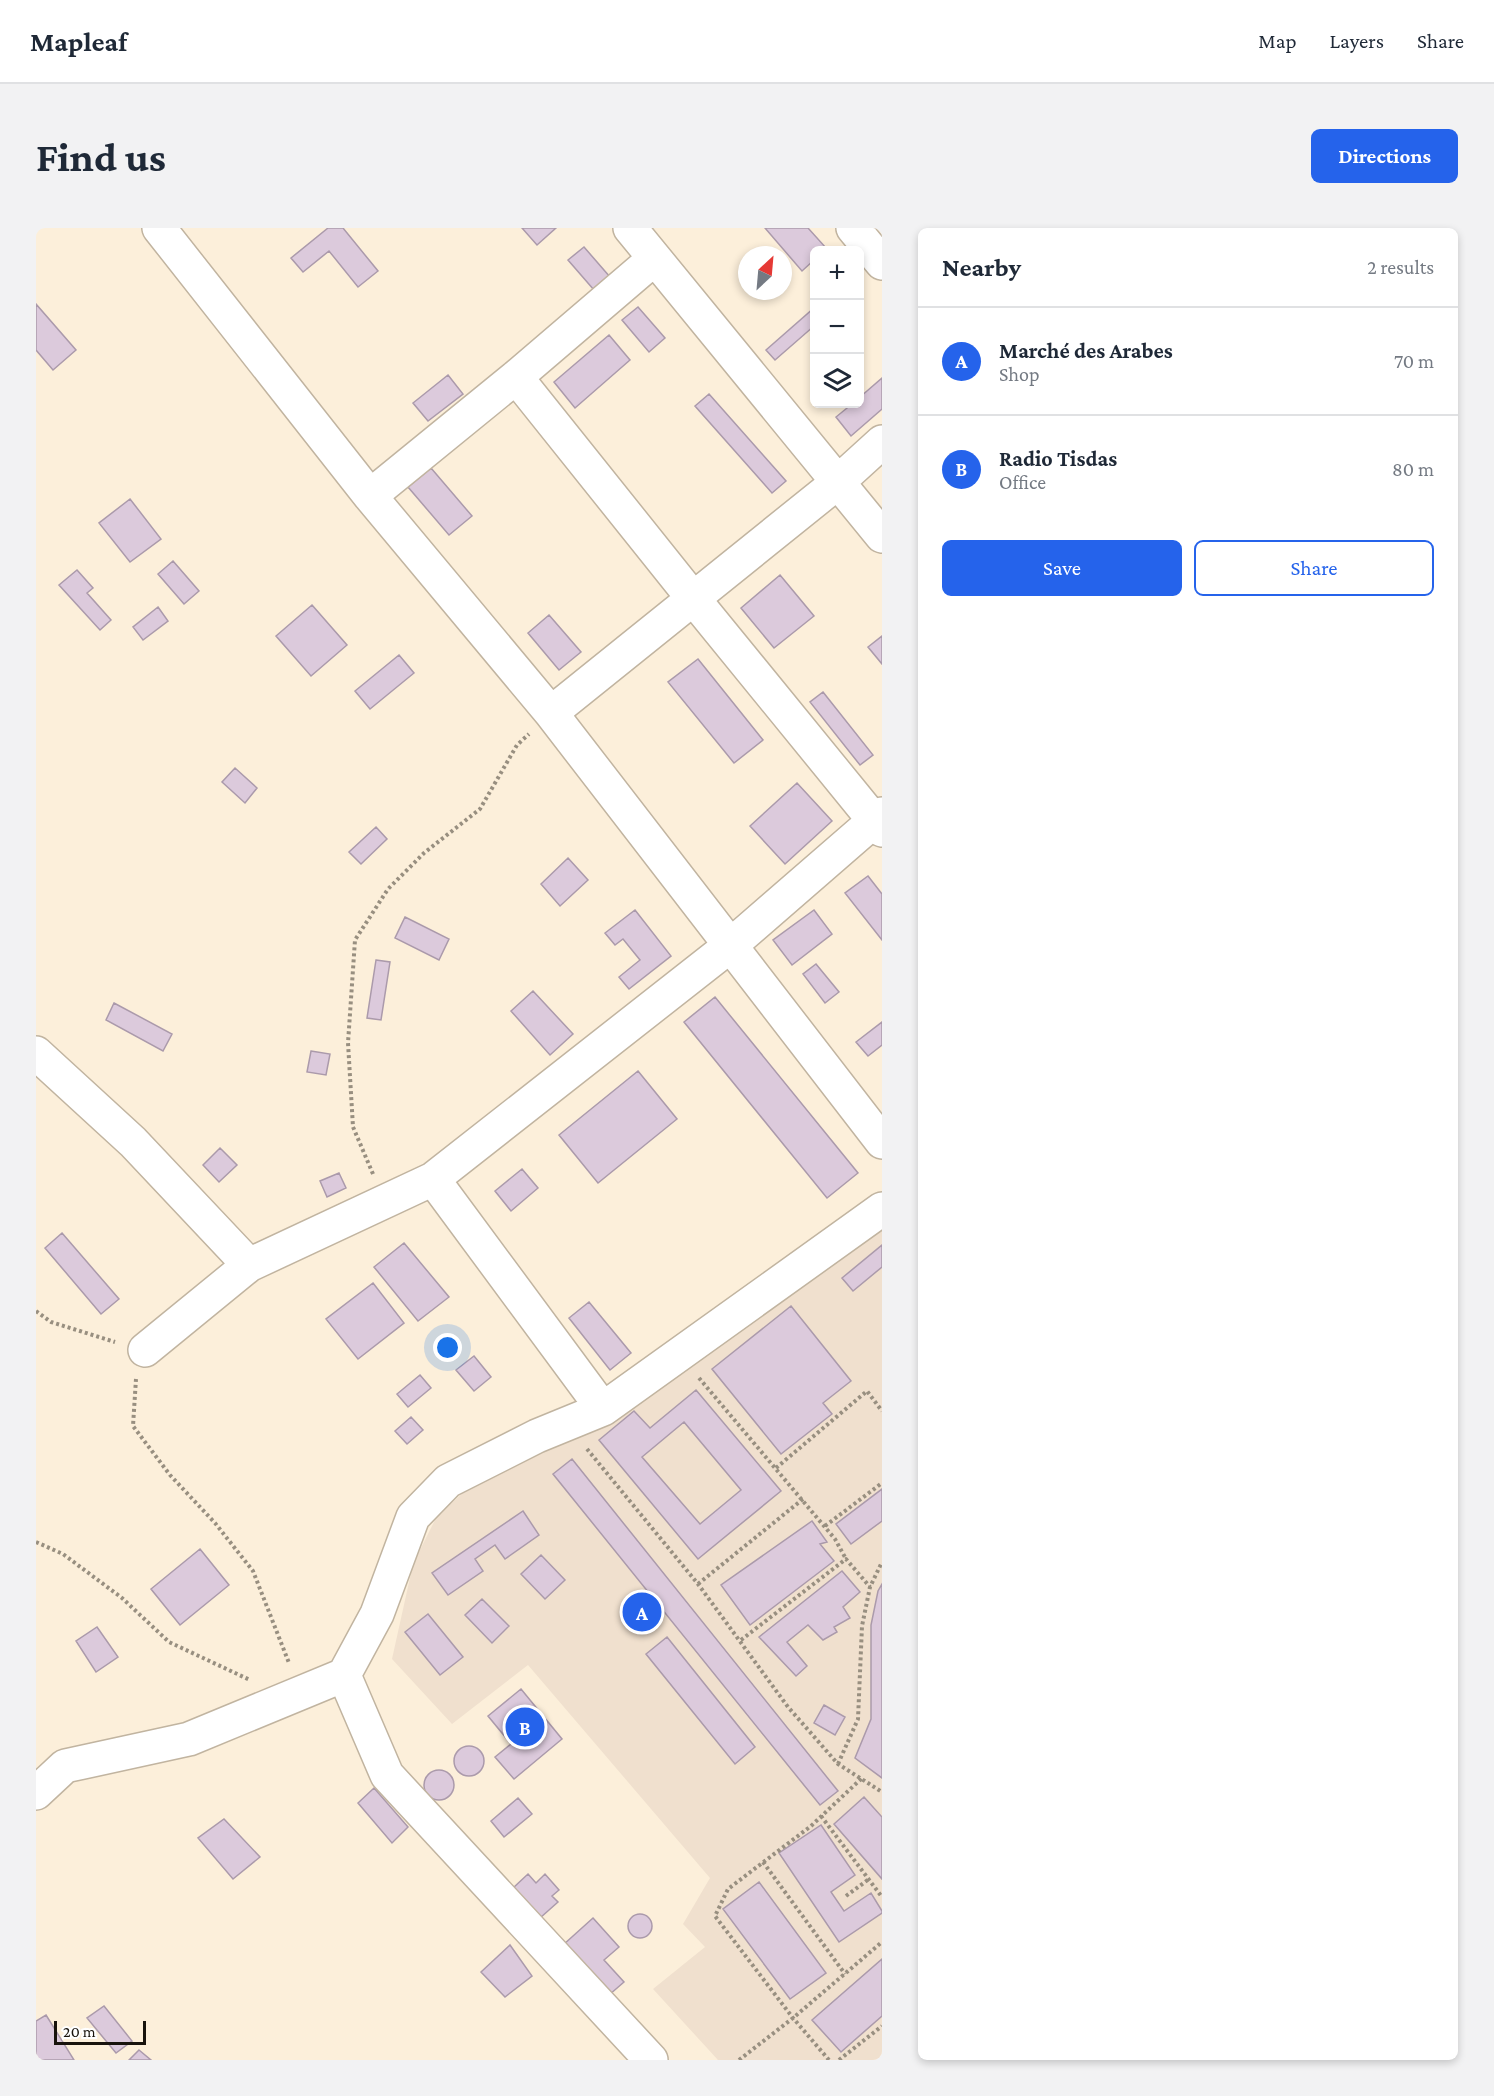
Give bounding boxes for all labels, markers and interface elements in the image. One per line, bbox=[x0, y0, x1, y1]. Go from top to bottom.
text: Mapleaf bbox=[30, 26, 127, 57]
text: Map bbox=[1258, 29, 1297, 53]
text: Layers bbox=[1330, 29, 1384, 53]
text: Share bbox=[1417, 29, 1464, 53]
button: Directions bbox=[1311, 129, 1458, 183]
text: Find us bbox=[36, 133, 166, 180]
north arrow bbox=[738, 246, 792, 300]
map controls bbox=[810, 246, 864, 408]
button: + bbox=[810, 246, 864, 300]
text: Nearby bbox=[942, 253, 1021, 282]
text: 2 results bbox=[1367, 256, 1434, 278]
button: − bbox=[810, 300, 864, 354]
text: Marché des Arabes bbox=[999, 338, 1173, 363]
text: A bbox=[956, 350, 967, 372]
text: 70 m bbox=[1394, 350, 1434, 372]
button: layers bbox=[810, 354, 864, 408]
text: Shop bbox=[999, 363, 1040, 385]
text: Radio Tisdas bbox=[999, 446, 1117, 471]
text: B bbox=[956, 458, 967, 480]
text: 80 m bbox=[1392, 458, 1434, 480]
text: Office bbox=[999, 471, 1046, 493]
button: Save bbox=[942, 540, 1182, 596]
button: Share bbox=[1194, 540, 1434, 596]
your location bbox=[433, 1333, 462, 1362]
pin: A bbox=[622, 1590, 662, 1634]
pin: B bbox=[506, 1704, 544, 1750]
scale bar bbox=[54, 2018, 146, 2046]
text: 20 m bbox=[63, 2023, 96, 2040]

